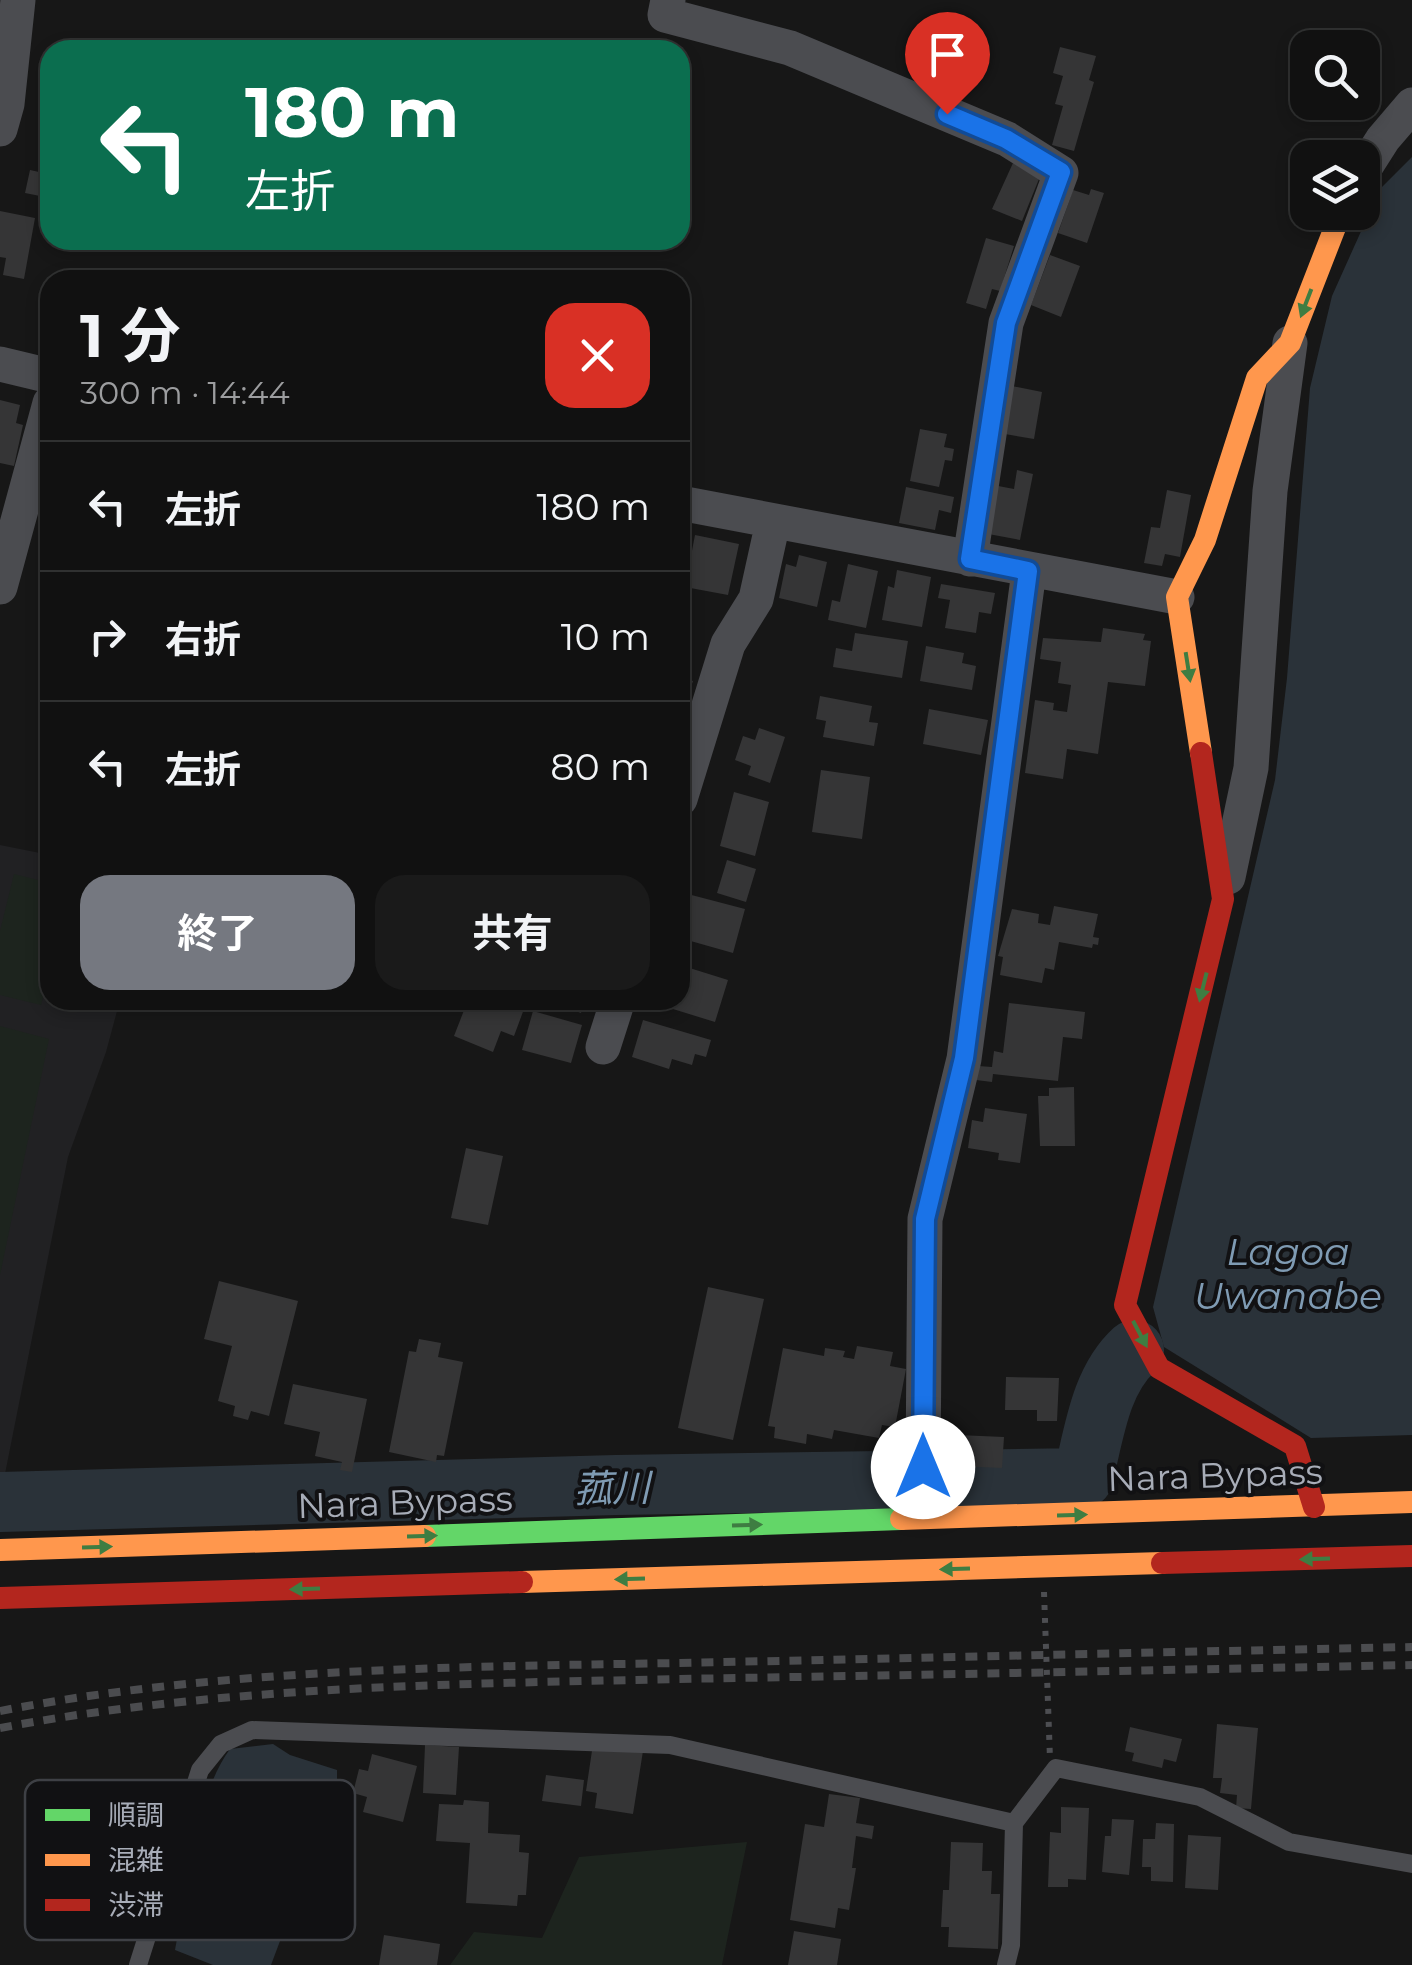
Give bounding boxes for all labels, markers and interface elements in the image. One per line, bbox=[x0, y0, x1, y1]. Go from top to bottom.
pin bbox=[905, 12, 990, 115]
icon: arrive bbox=[920, 27, 975, 82]
map controls bbox=[1290, 30, 1380, 230]
button: search bbox=[1290, 30, 1380, 120]
text: 180 m bbox=[245, 69, 459, 155]
icon: left bbox=[80, 80, 210, 210]
button: layers bbox=[1290, 140, 1380, 230]
text: 左折 bbox=[245, 163, 335, 218]
one-way arrow bbox=[1297, 289, 1313, 319]
text: 1 分 bbox=[80, 299, 181, 372]
button: close bbox=[545, 303, 650, 408]
text: 300 m · 14:44 bbox=[80, 373, 290, 412]
icon: left bbox=[80, 479, 135, 534]
text: 180 m bbox=[537, 483, 650, 530]
text: 左折 bbox=[165, 486, 241, 533]
icon: right bbox=[80, 609, 135, 664]
text: 10 m bbox=[561, 613, 650, 660]
text: 右折 bbox=[165, 616, 241, 663]
one-way arrow bbox=[1181, 652, 1196, 683]
icon: left bbox=[80, 739, 135, 794]
text: 80 m bbox=[550, 743, 650, 790]
text: 左折 bbox=[165, 746, 241, 793]
button: 終了 bbox=[80, 875, 355, 990]
button: 共有 bbox=[375, 875, 650, 990]
one-way arrow bbox=[1195, 972, 1210, 1003]
water label: Lagoa Uwanabe bbox=[1194, 1228, 1382, 1319]
one-way arrow bbox=[1132, 1319, 1149, 1348]
position arrow bbox=[871, 1415, 975, 1519]
street label: Nara Bypass bbox=[1107, 1450, 1323, 1500]
water label: 菰川 bbox=[574, 1464, 654, 1512]
street label: Nara Bypass bbox=[297, 1477, 513, 1527]
one-way arrow bbox=[1056, 1506, 1088, 1522]
one-way arrow bbox=[732, 1517, 764, 1533]
one-way arrow bbox=[407, 1528, 439, 1544]
one-way arrow bbox=[82, 1538, 114, 1554]
one-way arrow bbox=[1298, 1551, 1330, 1567]
one-way arrow bbox=[938, 1562, 970, 1578]
one-way arrow bbox=[613, 1572, 645, 1588]
one-way arrow bbox=[289, 1582, 321, 1598]
legend bbox=[25, 1780, 355, 1940]
text: 順調 bbox=[108, 1798, 164, 1832]
text: 混雑 bbox=[108, 1843, 164, 1877]
text: 渋滞 bbox=[108, 1888, 164, 1922]

